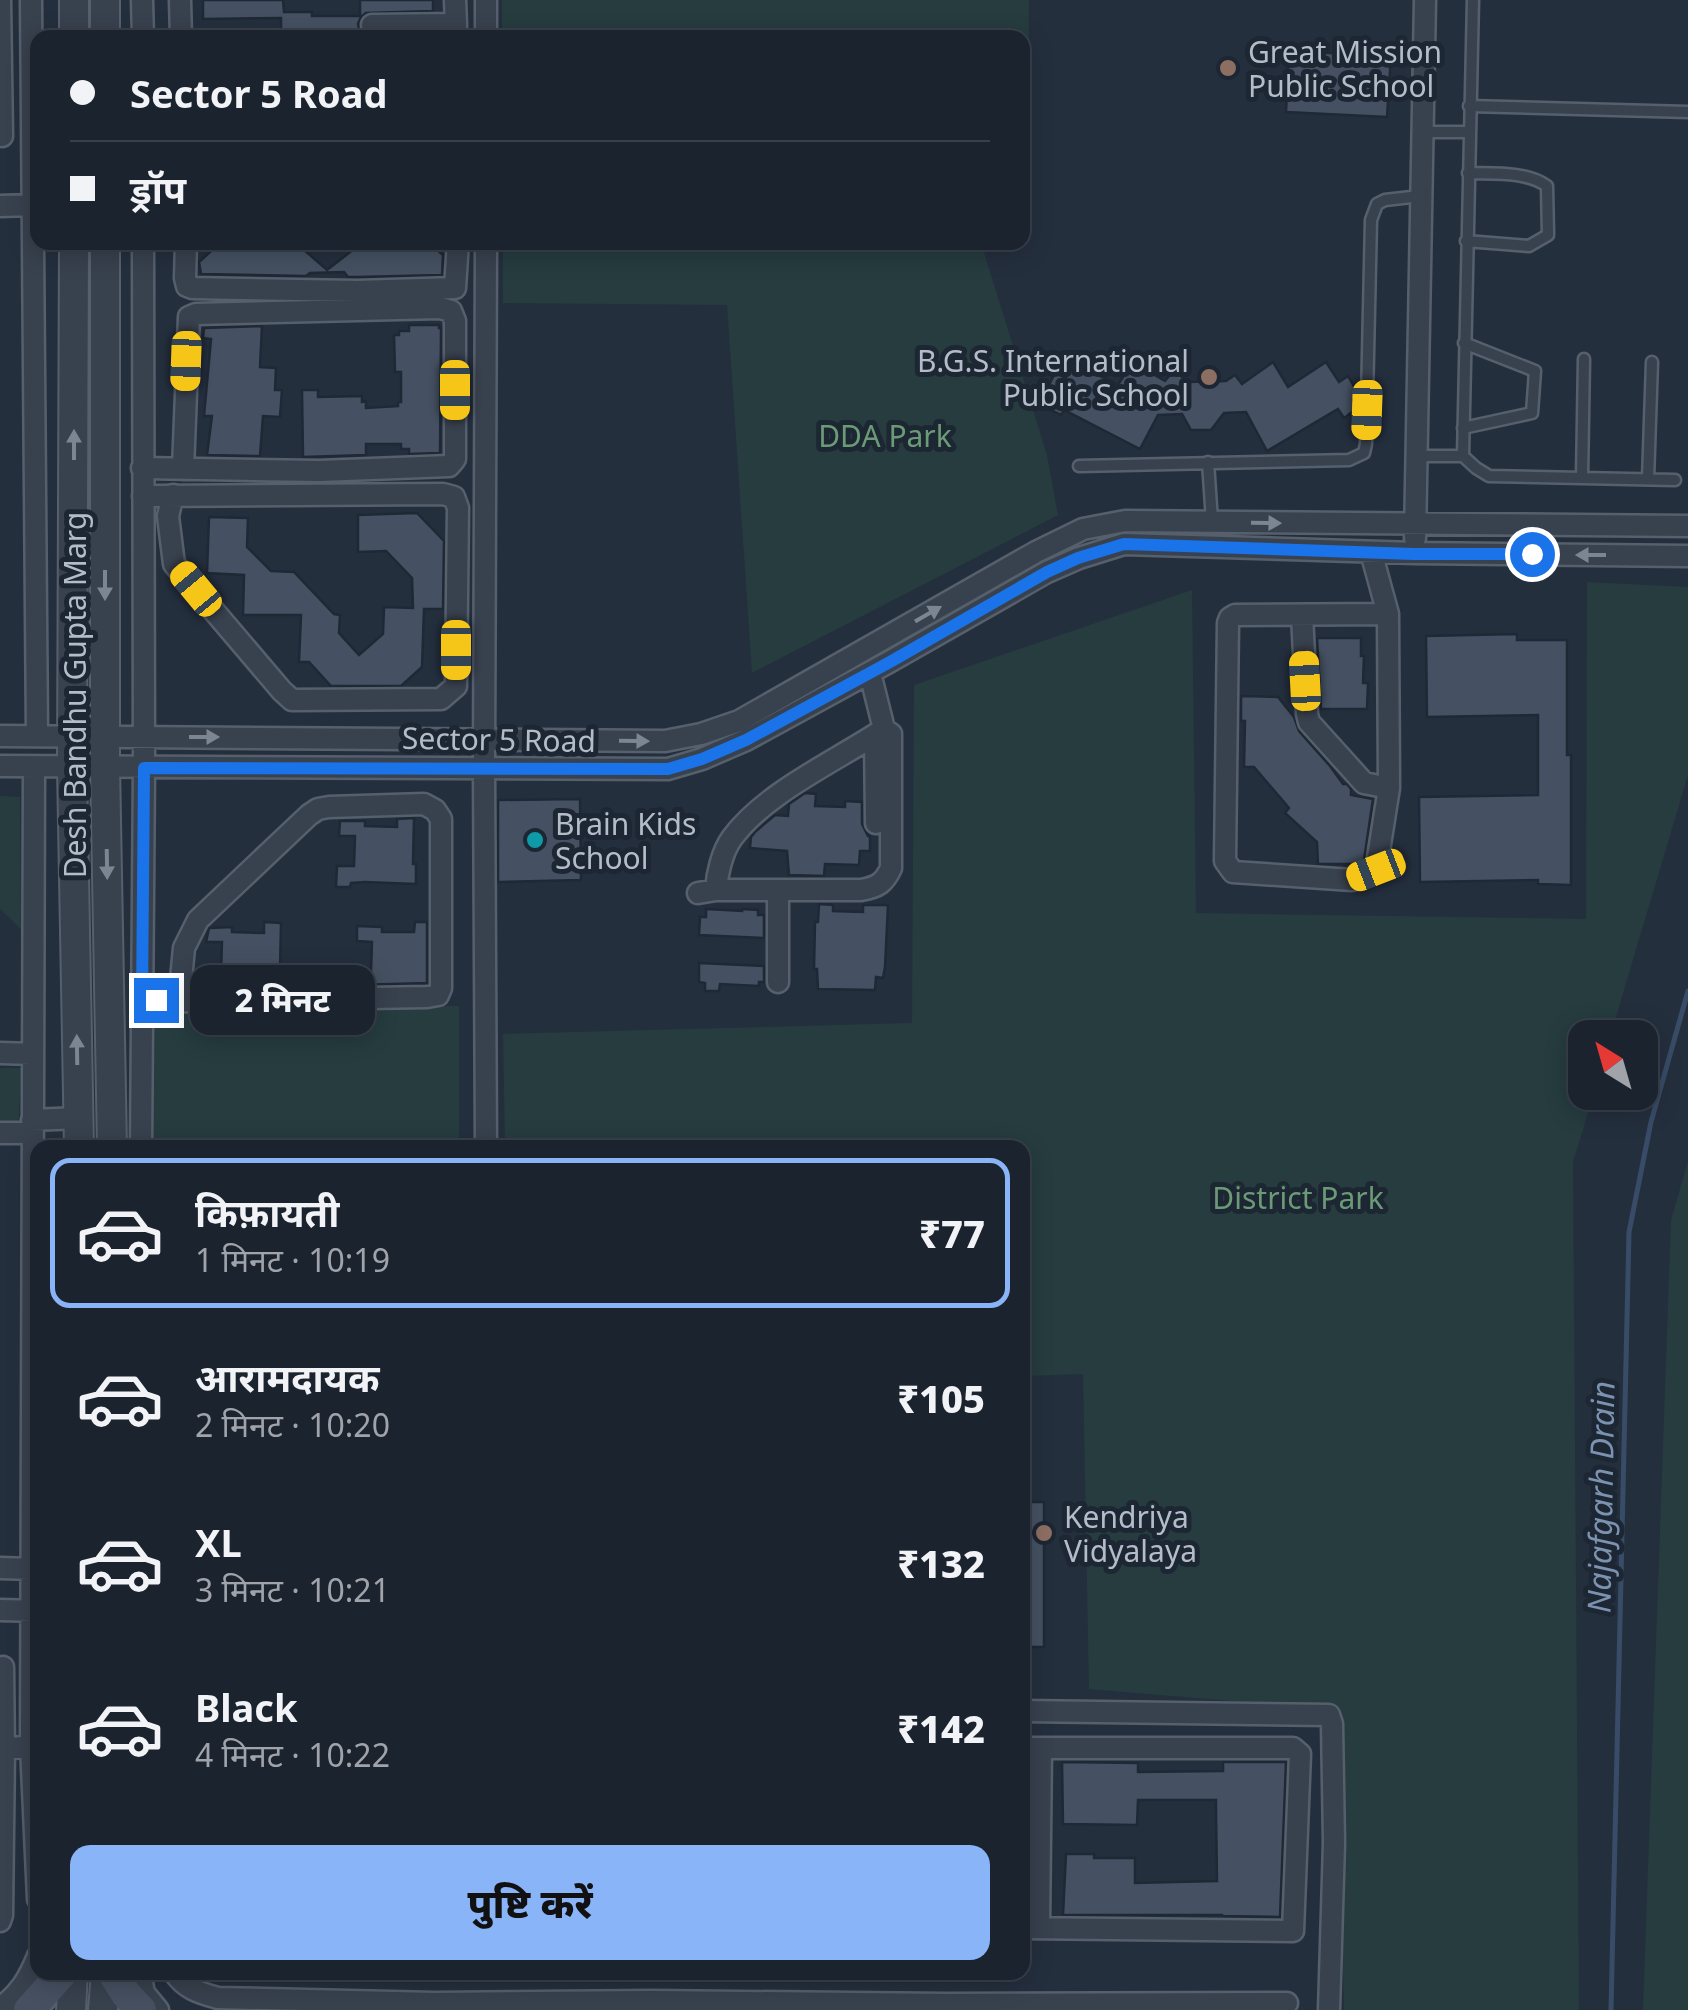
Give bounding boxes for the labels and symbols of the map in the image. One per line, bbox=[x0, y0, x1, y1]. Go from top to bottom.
place label: Great Mission Public School bbox=[1248, 31, 1442, 106]
marker: Great Mission Public School bbox=[1217, 57, 1239, 79]
car bbox=[170, 330, 202, 392]
place label: B.G.S. International Public School bbox=[917, 340, 1189, 415]
car bbox=[440, 360, 470, 420]
marker: B.G.S. International Public School bbox=[1198, 366, 1220, 388]
car bbox=[1351, 379, 1383, 441]
park label: DDA Park bbox=[818, 415, 952, 456]
one-way arrow bbox=[66, 429, 82, 461]
street label: Desh Bandhu Gupta Marg bbox=[54, 512, 95, 878]
one-way arrow bbox=[1250, 515, 1282, 531]
route start bbox=[1510, 532, 1555, 577]
one-way arrow bbox=[1574, 547, 1606, 563]
car bbox=[165, 556, 227, 622]
one-way arrow bbox=[97, 569, 113, 601]
one-way arrow bbox=[914, 605, 942, 623]
car bbox=[441, 620, 471, 680]
car bbox=[1288, 650, 1322, 712]
street label: Sector 5 Road bbox=[402, 717, 596, 761]
one-way arrow bbox=[189, 729, 221, 745]
one-way arrow bbox=[619, 733, 651, 749]
place label: Brain Kids School bbox=[555, 803, 696, 878]
marker: Brain Kids School bbox=[524, 829, 546, 851]
car bbox=[1343, 845, 1409, 895]
one-way arrow bbox=[99, 848, 115, 880]
callout: 2 मिनट bbox=[191, 965, 376, 1035]
route end bbox=[134, 978, 179, 1023]
north arrow bbox=[1568, 1020, 1658, 1110]
one-way arrow bbox=[69, 1034, 85, 1066]
park label: District Park bbox=[1212, 1177, 1384, 1218]
water label: Najafgarh Drain bbox=[1576, 1381, 1624, 1613]
place label: Kendriya Vidyalaya bbox=[1064, 1496, 1197, 1571]
marker: Kendriya Vidyalaya bbox=[1033, 1522, 1055, 1544]

